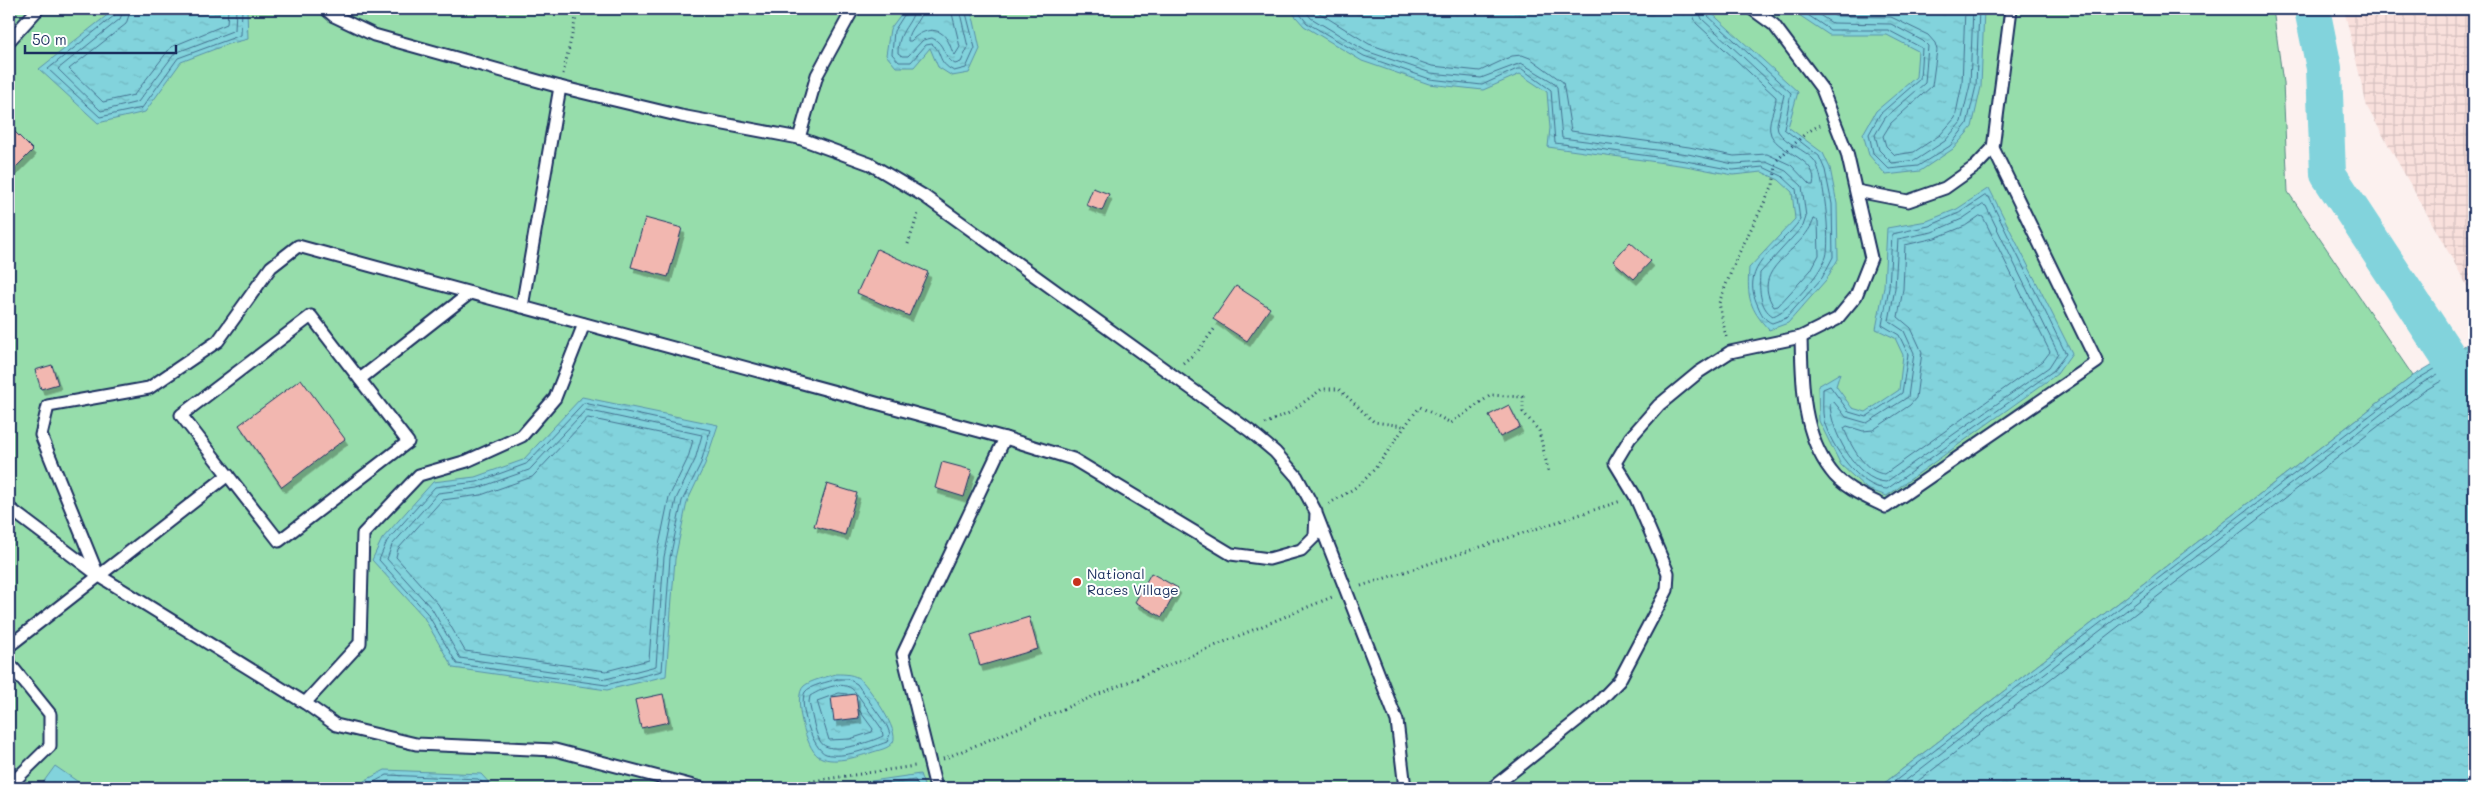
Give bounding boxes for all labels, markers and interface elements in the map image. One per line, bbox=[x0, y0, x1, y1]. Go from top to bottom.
scale bar bbox=[25, 22, 176, 54]
text: 50 m bbox=[32, 29, 67, 49]
place label: National Races Village bbox=[1087, 564, 1179, 599]
marker: National Races Village bbox=[1071, 576, 1083, 588]

